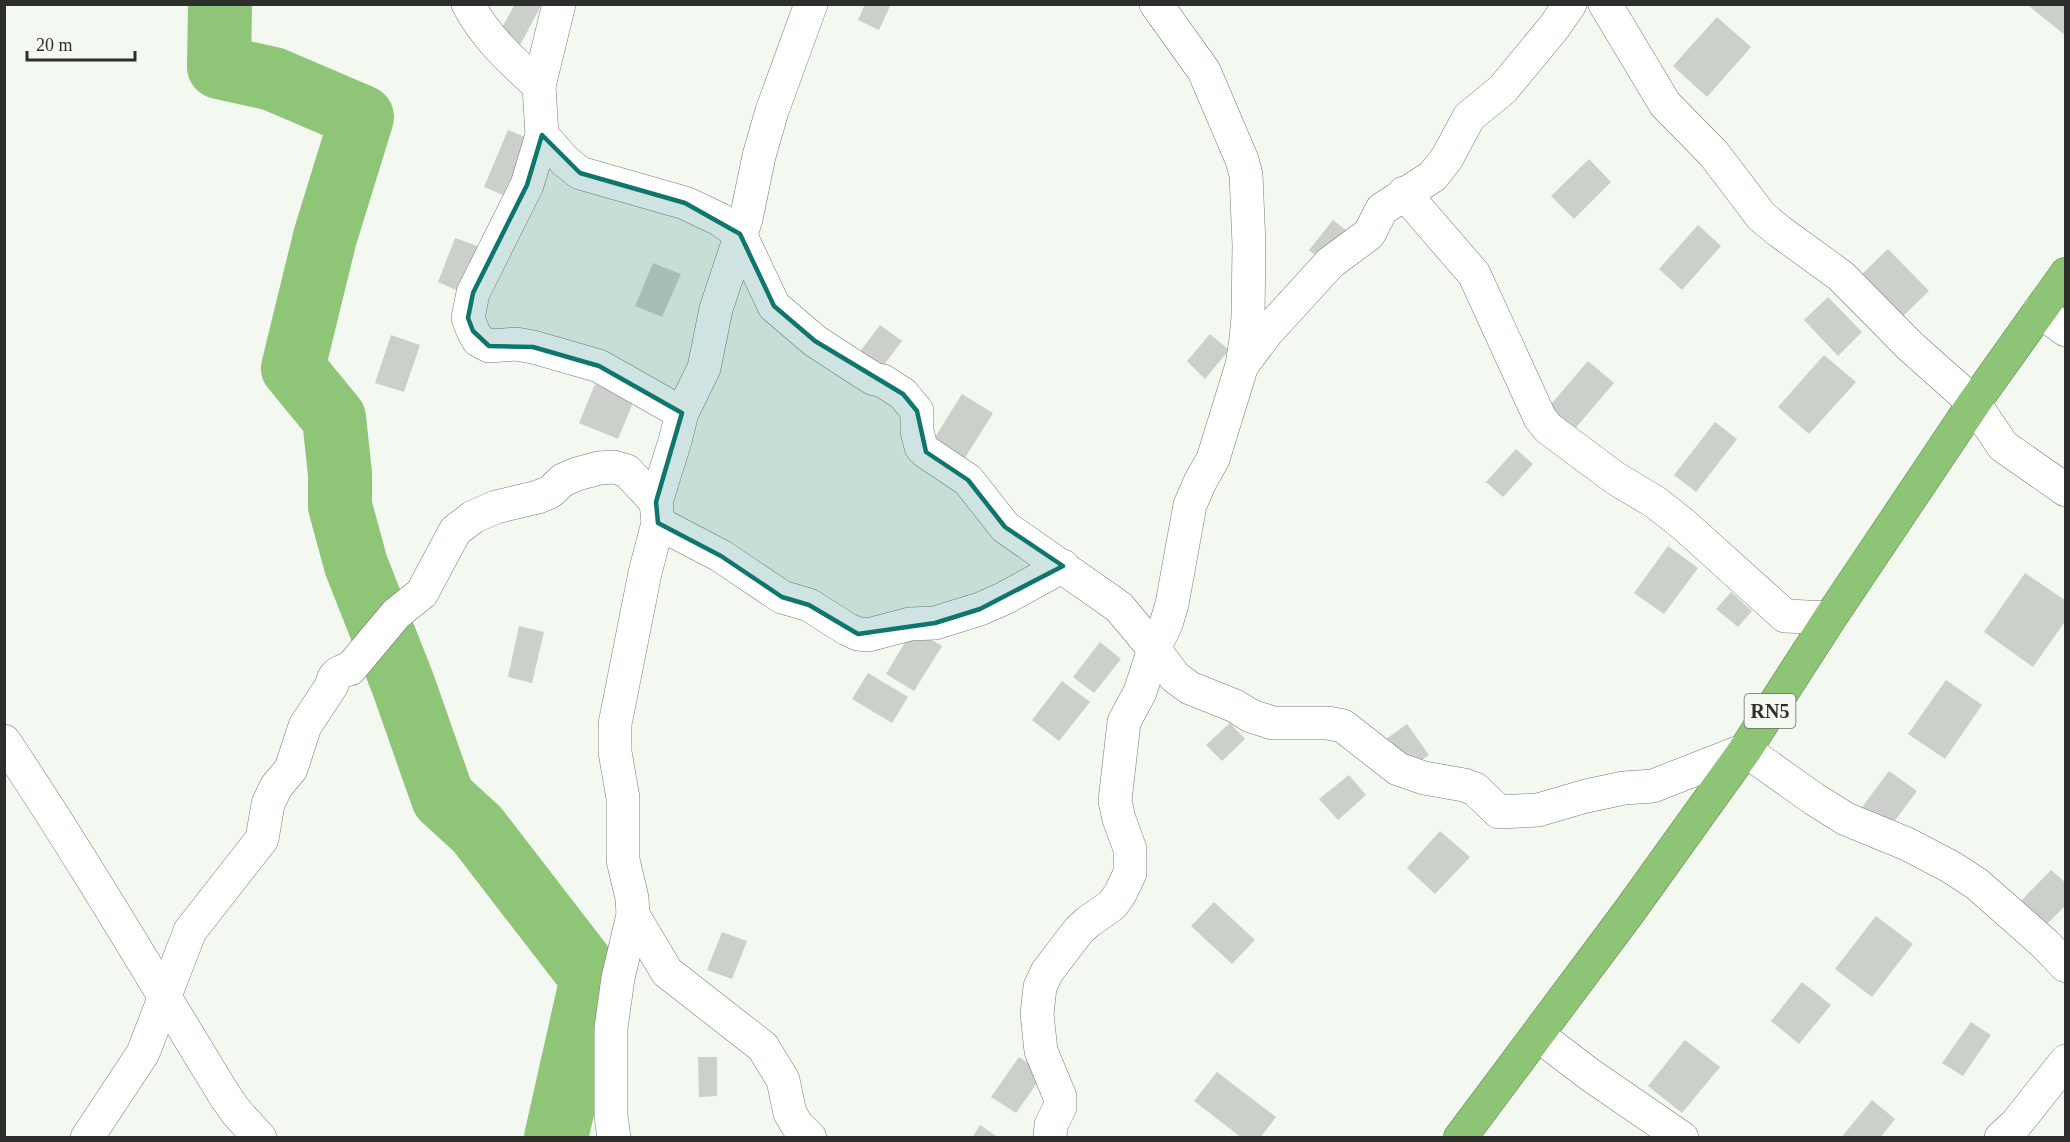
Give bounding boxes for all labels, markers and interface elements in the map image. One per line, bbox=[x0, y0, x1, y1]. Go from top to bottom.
scale bar bbox=[27, 24, 135, 62]
text: 20 m bbox=[36, 35, 73, 55]
road number: RN5 bbox=[1744, 694, 1796, 728]

